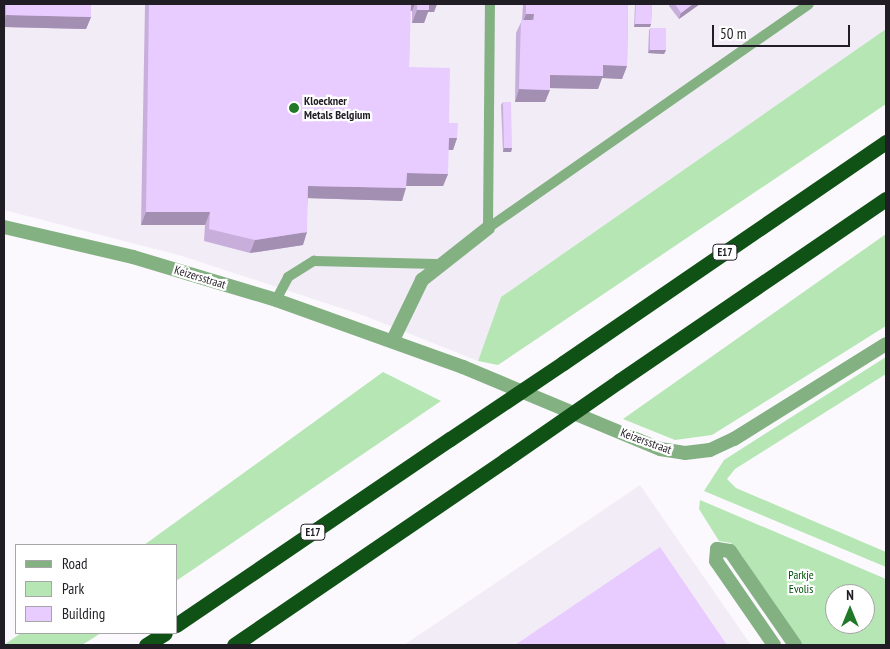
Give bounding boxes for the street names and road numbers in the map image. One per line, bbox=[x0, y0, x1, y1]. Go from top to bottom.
road number: E17 bbox=[711, 243, 739, 260]
street label: Keizersstraat bbox=[173, 262, 227, 292]
street label: Keizersstraat bbox=[619, 425, 673, 457]
road number: E17 bbox=[299, 524, 327, 540]

